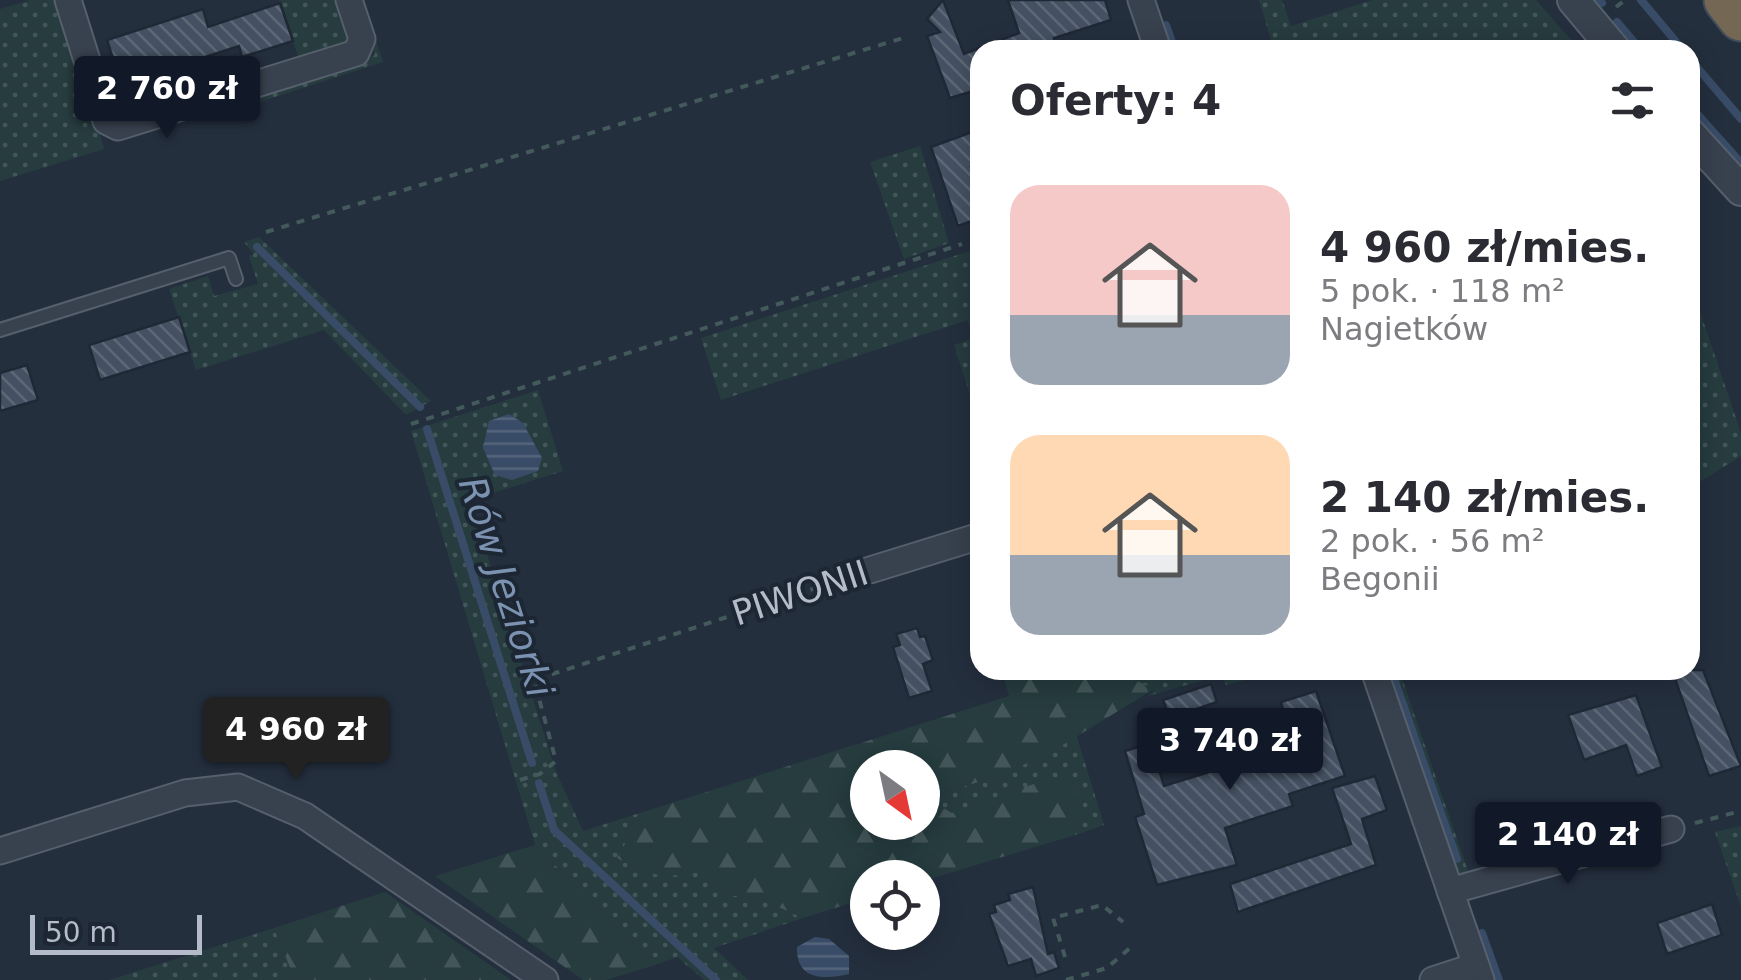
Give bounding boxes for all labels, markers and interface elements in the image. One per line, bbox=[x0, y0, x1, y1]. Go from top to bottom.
pin: 2 760 zł bbox=[64, 56, 270, 141]
text: 2 760 zł bbox=[96, 69, 238, 107]
icon: filters bbox=[1605, 73, 1660, 128]
text: Oferty: 4 bbox=[1010, 76, 1221, 125]
text: 4 960 zł/mies. bbox=[1320, 223, 1649, 272]
icon: home bbox=[1090, 225, 1210, 345]
text: 5 pok. · 118 m² bbox=[1320, 272, 1565, 310]
text: Nagietków bbox=[1320, 310, 1488, 348]
water label: Rów Jeziorki bbox=[450, 471, 562, 703]
text: 2 140 zł/mies. bbox=[1320, 473, 1649, 522]
icon: home bbox=[1090, 475, 1210, 595]
text: 2 pok. · 56 m² bbox=[1320, 522, 1545, 560]
street label: PIWONII bbox=[727, 552, 873, 634]
text: Begonii bbox=[1320, 560, 1440, 598]
pin: 4 960 zł bbox=[193, 697, 399, 782]
pin: 3 740 zł bbox=[1127, 708, 1333, 793]
text: 4 960 zł bbox=[225, 710, 367, 748]
text: 3 740 zł bbox=[1159, 721, 1301, 759]
north arrow bbox=[850, 750, 940, 840]
map controls bbox=[850, 750, 940, 950]
pin: 2 140 zł bbox=[1465, 802, 1671, 887]
text: 2 140 zł bbox=[1497, 815, 1639, 853]
button: locate bbox=[850, 860, 940, 950]
scale bar bbox=[30, 910, 202, 954]
text: 50 m bbox=[45, 916, 117, 949]

